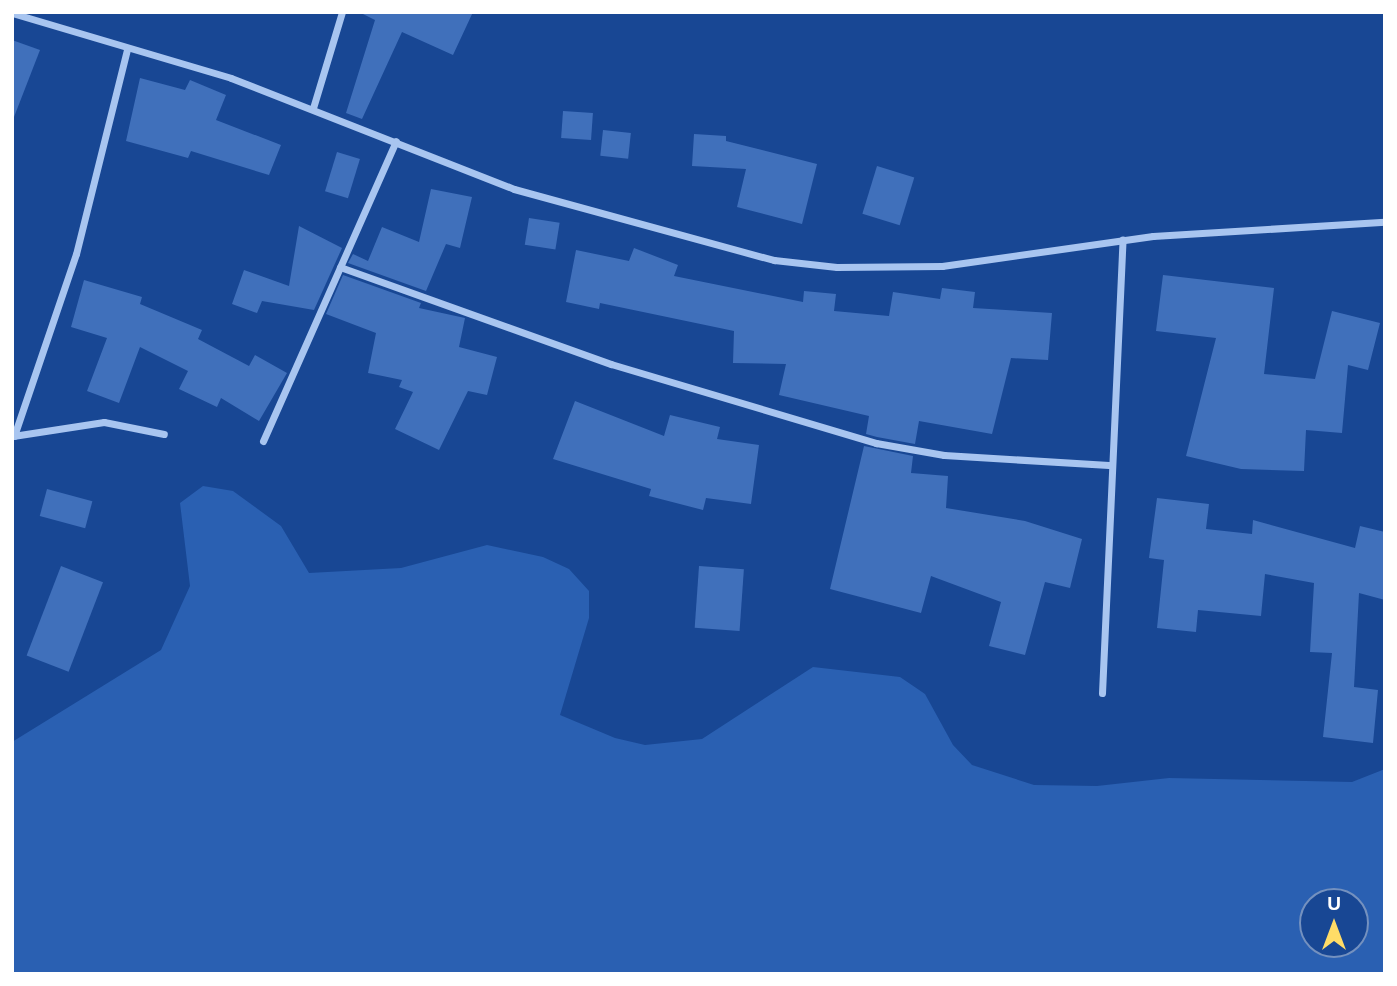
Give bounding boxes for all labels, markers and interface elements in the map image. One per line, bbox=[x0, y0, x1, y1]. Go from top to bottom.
north arrow bbox=[1299, 888, 1369, 958]
text: U bbox=[1327, 893, 1341, 914]

